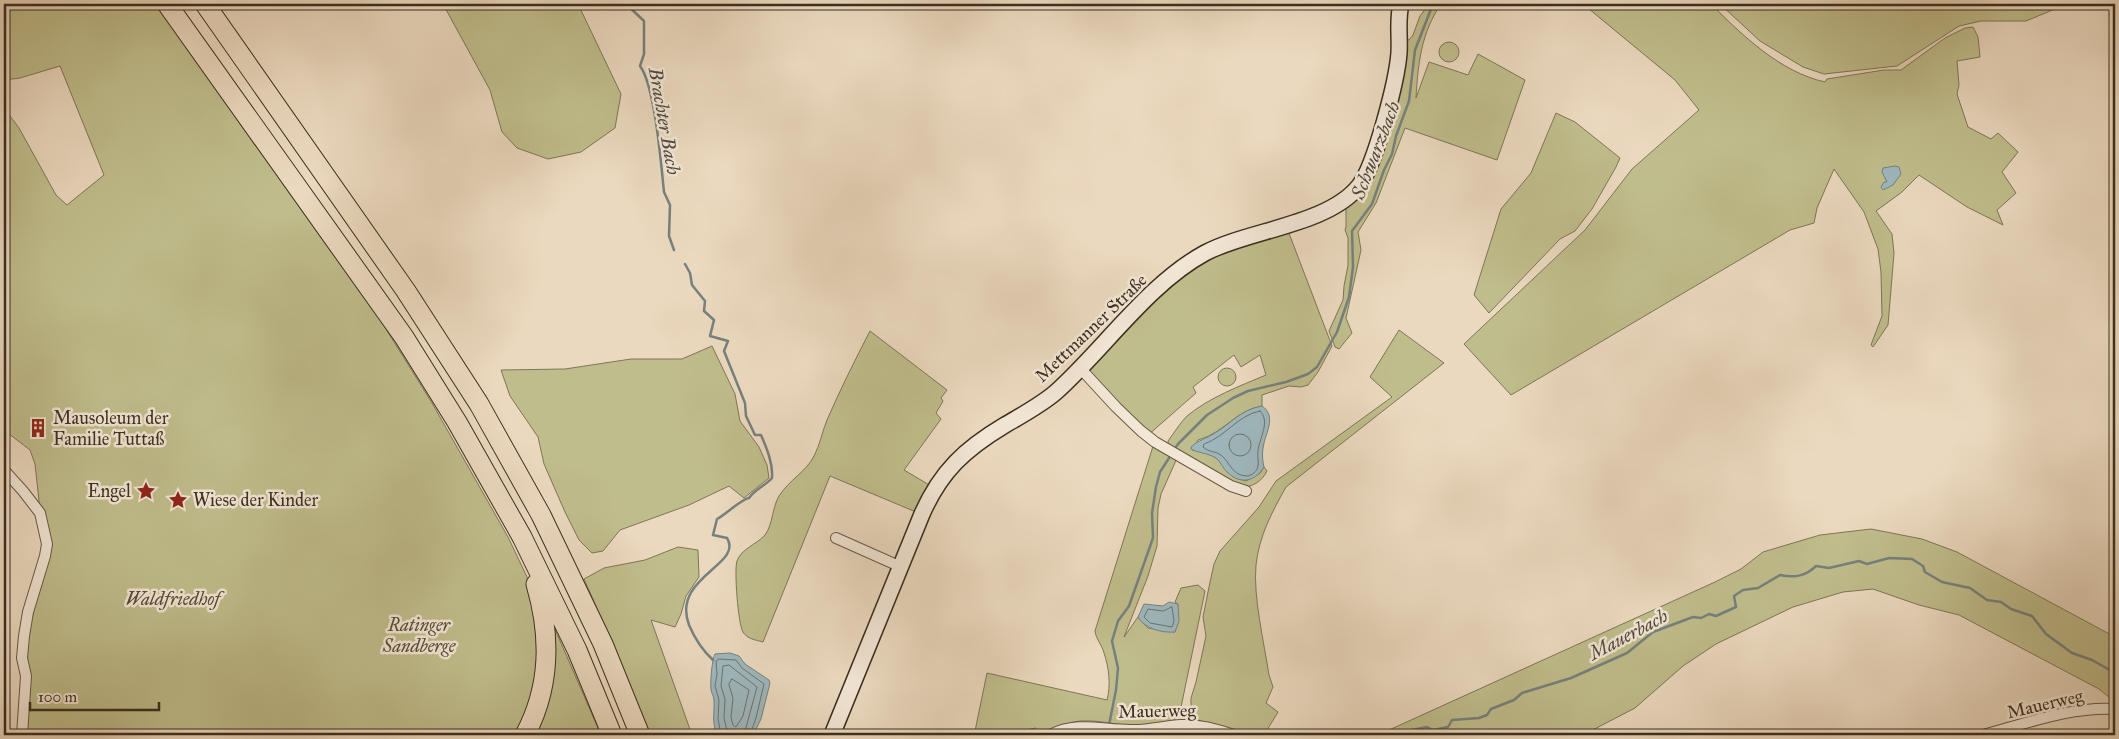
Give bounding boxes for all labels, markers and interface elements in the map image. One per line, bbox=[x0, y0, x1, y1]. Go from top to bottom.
water label: Brachter Bach bbox=[644, 65, 685, 176]
water label: Schwarzbach bbox=[1346, 98, 1405, 203]
street label: Mettmanner Straße bbox=[1031, 269, 1151, 387]
place label: Mausoleum der Familie Tuttaß bbox=[53, 407, 169, 450]
building icon: Mausoleum der Familie Tuttaß bbox=[27, 417, 49, 439]
place label: Engel bbox=[88, 480, 131, 503]
place icon: Engel bbox=[135, 480, 157, 502]
place icon: Wiese der Kinder bbox=[167, 489, 189, 511]
place label: Wiese der Kinder bbox=[193, 489, 319, 511]
park label: Waldfriedhof bbox=[126, 588, 225, 610]
water label: Mauerbach bbox=[1583, 604, 1672, 666]
park label: Ratinger Sandberge bbox=[382, 614, 457, 657]
scale bar bbox=[30, 679, 159, 711]
street label: Mauerweg bbox=[2005, 684, 2086, 724]
text: 100 m bbox=[38, 688, 78, 706]
street label: Mauerweg bbox=[1118, 699, 1197, 724]

